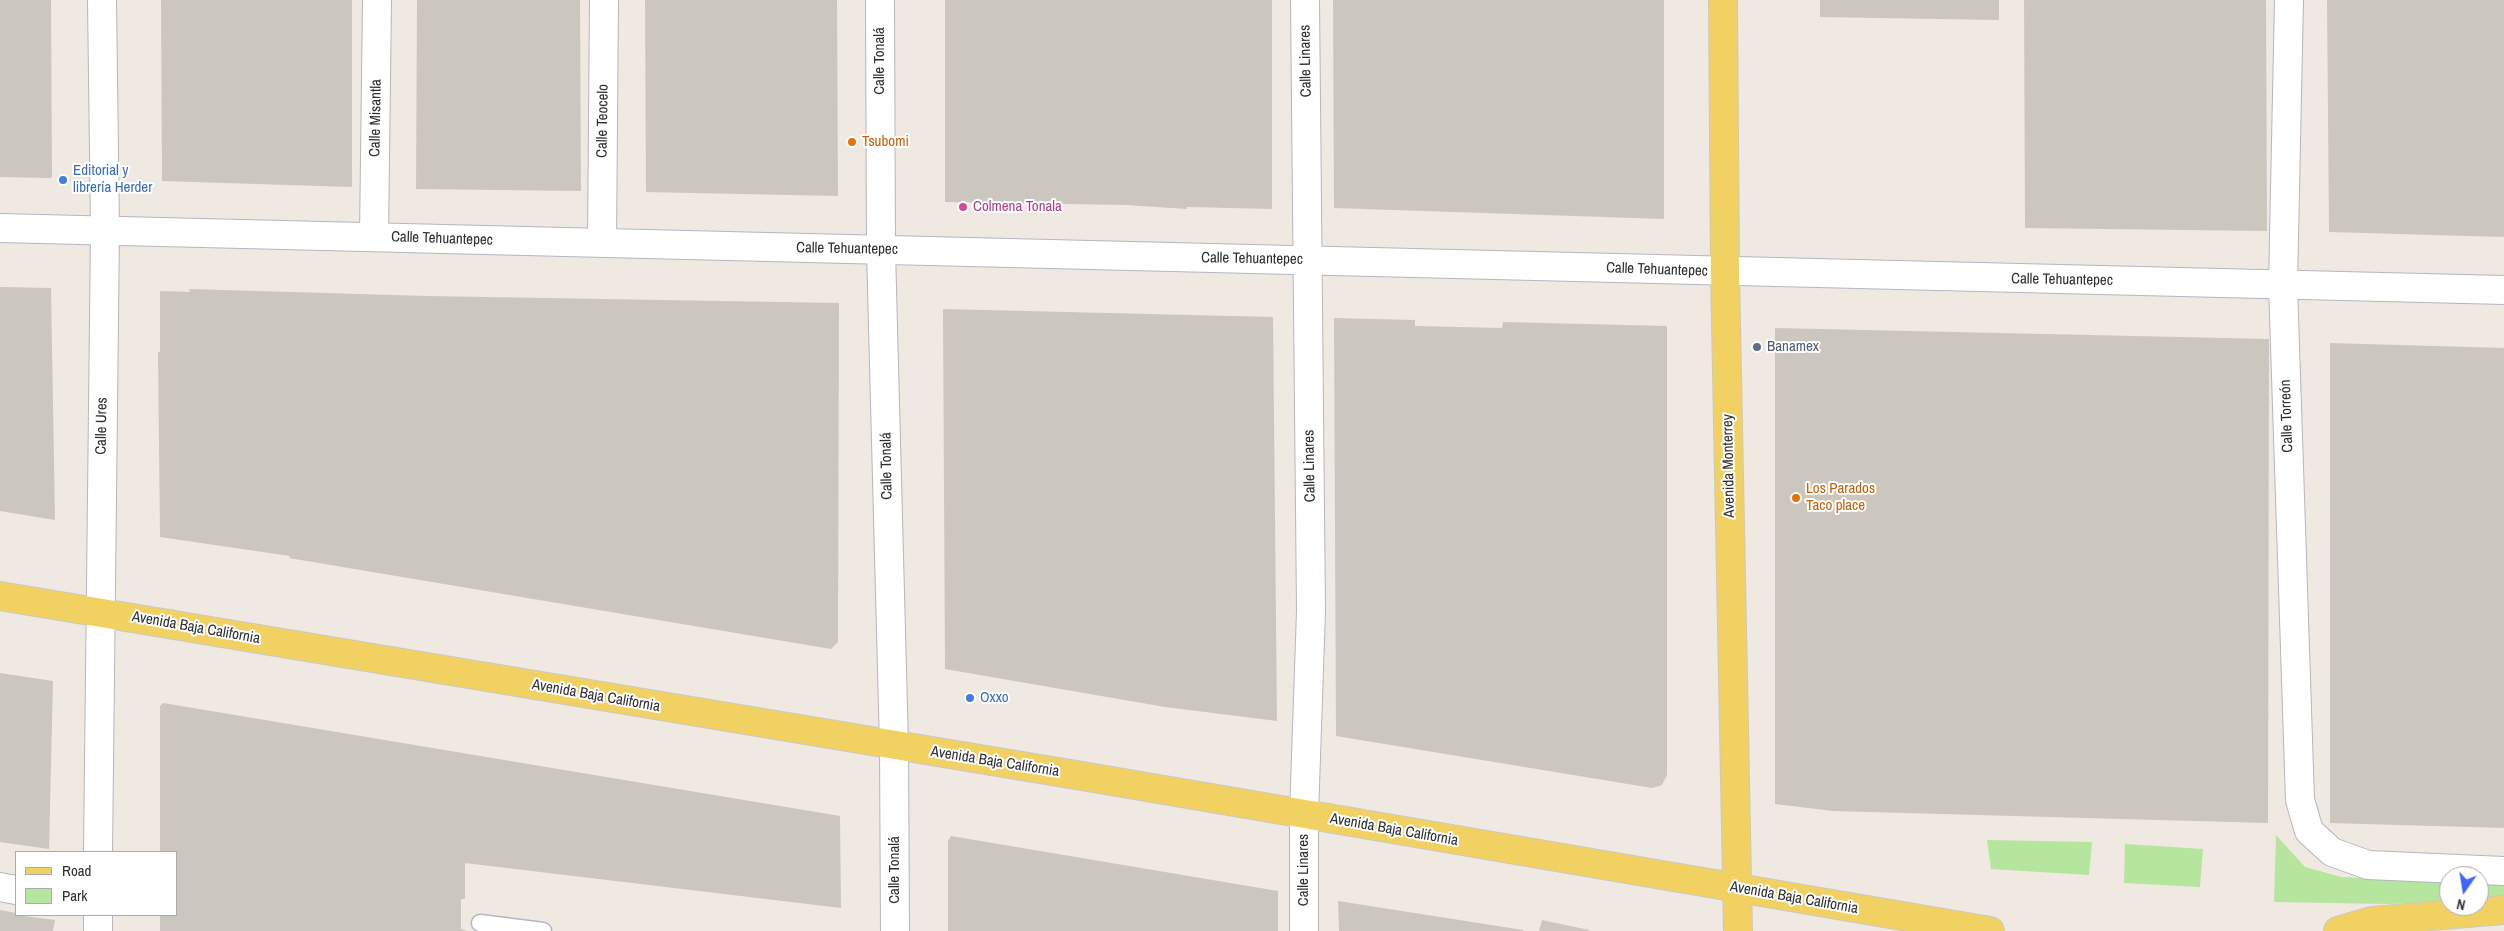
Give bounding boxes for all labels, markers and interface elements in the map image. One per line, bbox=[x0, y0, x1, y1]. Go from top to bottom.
street label: Calle Linares bbox=[1296, 25, 1316, 97]
street label: Calle Tonalá bbox=[871, 27, 889, 95]
street label: Calle Misantla bbox=[366, 79, 386, 157]
street label: Calle Teocelo bbox=[593, 84, 613, 158]
place label: Tsubomi bbox=[862, 133, 909, 151]
marker: Tsubomi bbox=[846, 136, 858, 148]
place label: Editorial y librería Herder bbox=[73, 162, 152, 197]
marker: Editorial y librería Herder bbox=[57, 174, 69, 186]
place label: Colmena Tonala bbox=[973, 198, 1062, 216]
marker: Colmena Tonala bbox=[957, 201, 969, 213]
street label: Calle Tehuantepec bbox=[391, 228, 493, 250]
street label: Calle Tehuantepec bbox=[796, 239, 898, 259]
street label: Calle Tehuantepec bbox=[1201, 249, 1303, 269]
street label: Calle Tehuantepec bbox=[1606, 259, 1708, 281]
street label: Calle Tehuantepec bbox=[2011, 270, 2113, 290]
place label: Banamex bbox=[1767, 338, 1819, 356]
marker: Banamex bbox=[1751, 341, 1763, 353]
street label: Calle Torreón bbox=[2277, 379, 2297, 453]
street label: Calle Ures bbox=[93, 397, 111, 455]
street label: Avenida Monterrey bbox=[1719, 414, 1739, 518]
street label: Calle Linares bbox=[1300, 430, 1320, 502]
street label: Calle Tonalá bbox=[877, 432, 897, 500]
place label: Los Parados Taco place bbox=[1806, 480, 1875, 515]
marker: Los Parados Taco place bbox=[1790, 492, 1802, 504]
street label: Avenida Baja California bbox=[131, 608, 261, 648]
street label: Avenida Baja California bbox=[531, 676, 661, 716]
place label: Oxxo bbox=[980, 689, 1009, 707]
marker: Oxxo bbox=[964, 692, 976, 704]
street label: Avenida Baja California bbox=[930, 743, 1060, 781]
street label: Avenida Baja California bbox=[1329, 810, 1459, 850]
street label: Calle Linares bbox=[1295, 834, 1313, 906]
street label: Calle Tonalá bbox=[886, 836, 904, 904]
legend bbox=[15, 851, 178, 916]
text: Road bbox=[62, 860, 91, 881]
north arrow bbox=[2439, 866, 2489, 916]
street label: Avenida Baja California bbox=[1729, 878, 1859, 918]
text: Park bbox=[62, 885, 87, 906]
text: N bbox=[2455, 895, 2467, 914]

